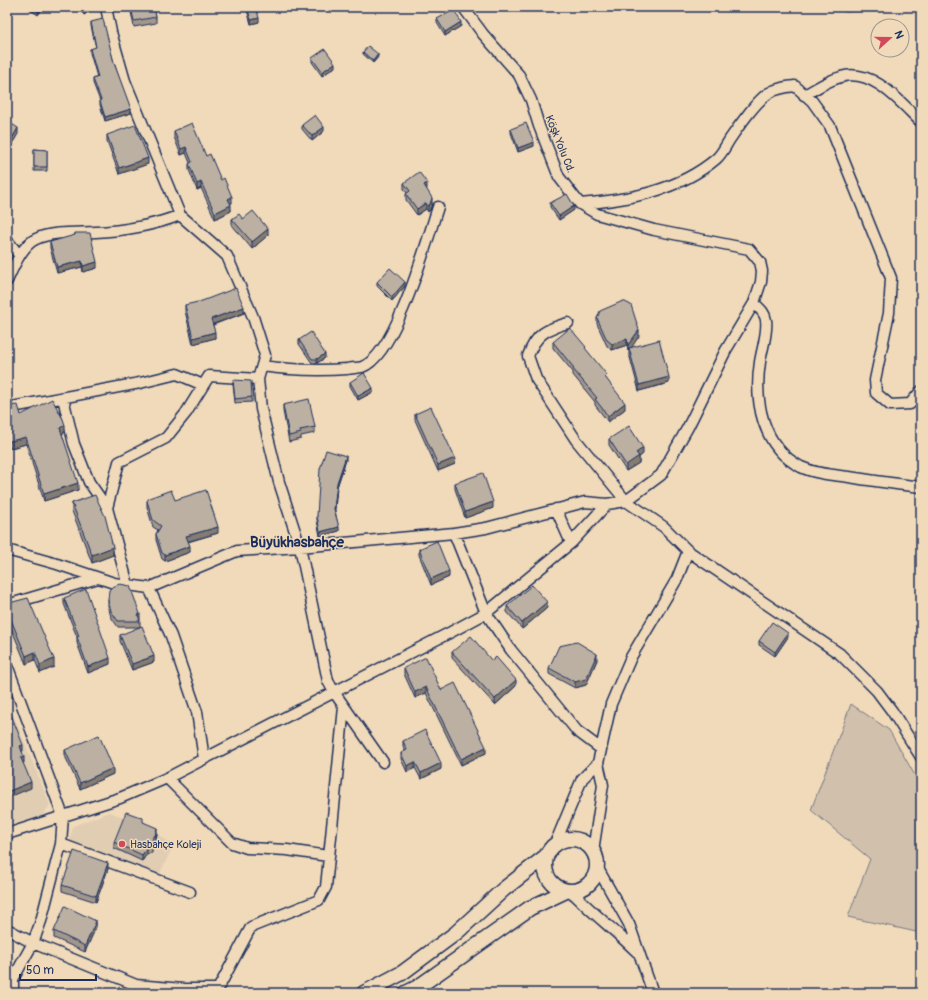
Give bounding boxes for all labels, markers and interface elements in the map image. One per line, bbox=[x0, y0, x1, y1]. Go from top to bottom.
north arrow bbox=[870, 18, 910, 58]
text: N bbox=[891, 29, 906, 41]
street label: Köşk Yolu Cd. bbox=[543, 113, 577, 175]
district label: Büyükhasbahçe bbox=[250, 533, 345, 552]
place label: Hasbahçe Koleji bbox=[130, 838, 201, 851]
marker: Hasbahçe Koleji bbox=[117, 839, 127, 849]
scale bar bbox=[20, 956, 96, 982]
text: 50 m bbox=[26, 963, 54, 978]

